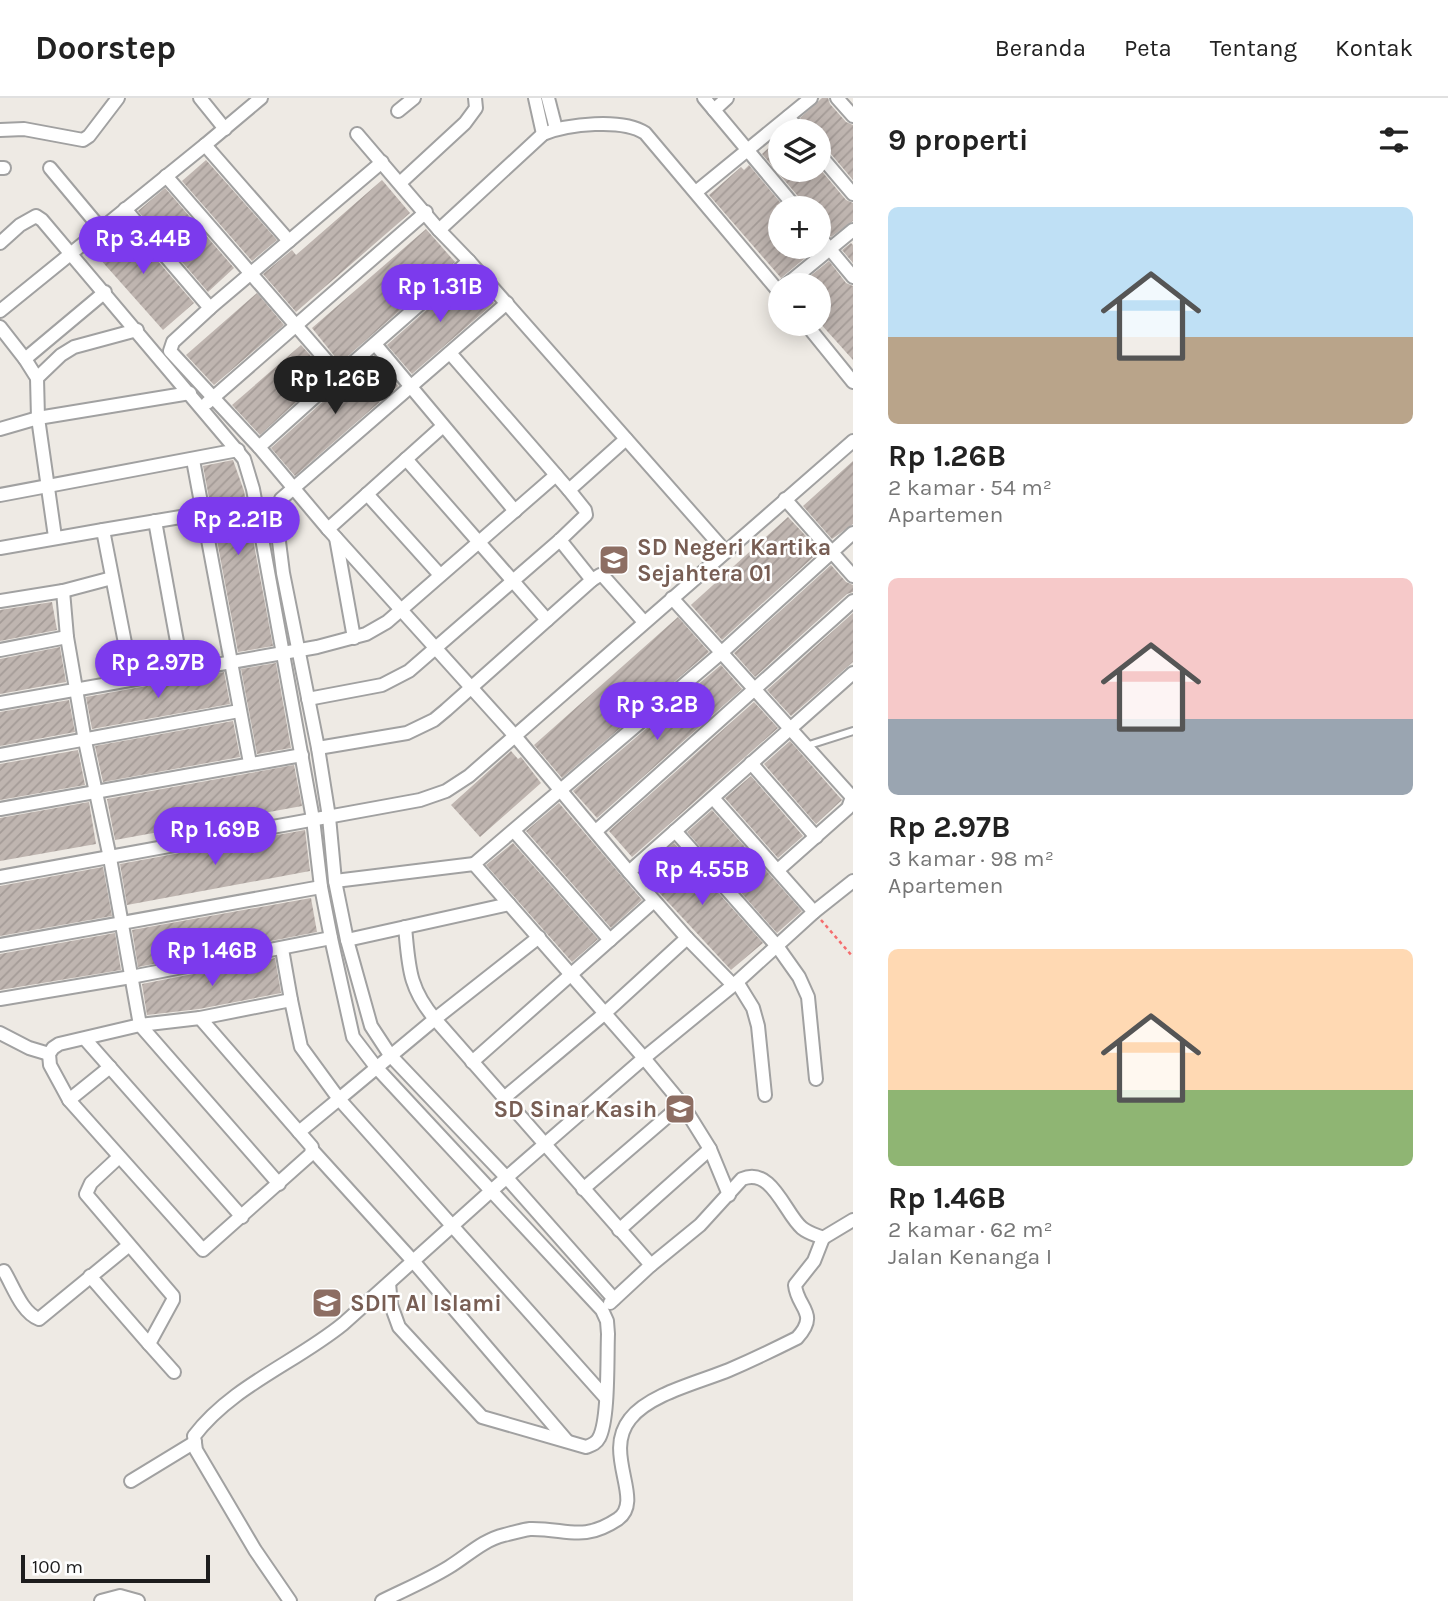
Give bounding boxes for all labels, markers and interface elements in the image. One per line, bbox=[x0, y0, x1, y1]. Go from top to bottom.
text: Doorstep bbox=[35, 29, 176, 67]
text: Beranda bbox=[995, 34, 1086, 62]
text: Peta bbox=[1124, 34, 1172, 62]
text: Tentang bbox=[1210, 34, 1297, 62]
text: Kontak bbox=[1335, 34, 1413, 62]
map controls bbox=[768, 119, 831, 336]
button: layers bbox=[768, 119, 831, 182]
icon: filters bbox=[1375, 121, 1413, 159]
text: 9 properti bbox=[888, 122, 1029, 158]
button: + bbox=[768, 196, 831, 259]
pin: Rp 3.44B bbox=[71, 216, 215, 276]
text: Rp 3.44B bbox=[95, 225, 191, 252]
icon: home bbox=[1088, 253, 1214, 379]
pin: Rp 1.31B bbox=[368, 264, 512, 324]
text: Rp 1.31B bbox=[397, 273, 483, 300]
button: − bbox=[768, 273, 831, 336]
pin: Rp 1.26B bbox=[263, 356, 407, 416]
text: Rp 1.26B bbox=[290, 365, 380, 392]
text: Rp 1.26B bbox=[888, 438, 1006, 474]
text: 2 kamar · 54 m² bbox=[888, 474, 1052, 501]
pin: Rp 2.21B bbox=[166, 498, 310, 557]
text: Apartemen bbox=[888, 501, 1003, 528]
text: Rp 2.21B bbox=[193, 506, 283, 533]
place label: SD Negeri Kartika Sejahtera 01 bbox=[637, 534, 831, 587]
school or university icon: SD Negeri Kartika Sejahtera 01 bbox=[597, 543, 631, 577]
icon: home bbox=[1088, 624, 1214, 750]
pin: Rp 2.97B bbox=[86, 640, 230, 700]
text: Rp 2.97B bbox=[111, 649, 205, 676]
pin: Rp 3.2B bbox=[592, 682, 722, 742]
text: Rp 3.2B bbox=[616, 691, 698, 718]
pin: Rp 1.69B bbox=[143, 808, 287, 867]
text: Rp 2.97B bbox=[888, 809, 1010, 845]
text: Rp 1.69B bbox=[170, 816, 260, 843]
text: 3 kamar · 98 m² bbox=[888, 845, 1054, 872]
pin: Rp 4.55B bbox=[630, 848, 774, 907]
text: Rp 4.55B bbox=[655, 856, 749, 883]
text: Apartemen bbox=[888, 872, 1003, 899]
pin: Rp 1.46B bbox=[140, 928, 284, 988]
text: Rp 1.46B bbox=[167, 937, 257, 964]
icon: home bbox=[1088, 995, 1214, 1121]
school or university icon: SD Sinar Kasih bbox=[663, 1092, 697, 1126]
place label: SD Sinar Kasih bbox=[493, 1096, 657, 1123]
text: Rp 1.46B bbox=[888, 1180, 1006, 1216]
text: 2 kamar · 62 m² bbox=[888, 1216, 1053, 1243]
text: Jalan Kenanga I bbox=[888, 1243, 1052, 1270]
school or university icon: SDIT Al Islami bbox=[310, 1286, 344, 1320]
place label: SDIT Al Islami bbox=[350, 1290, 502, 1317]
scale bar bbox=[21, 1552, 210, 1584]
text: 100 m bbox=[32, 1556, 83, 1578]

